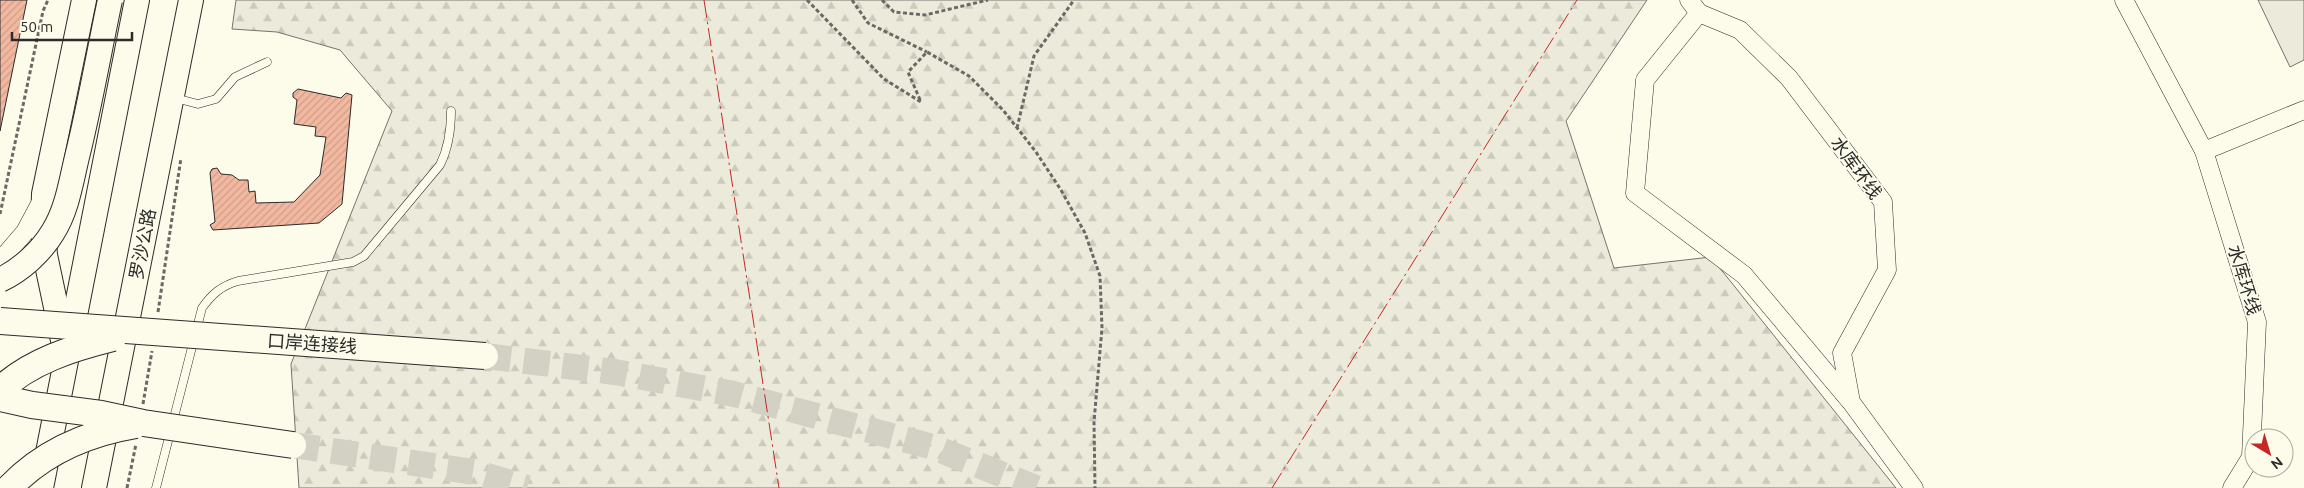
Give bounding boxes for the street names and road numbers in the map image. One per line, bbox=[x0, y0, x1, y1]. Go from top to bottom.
street label: 水库环线 bbox=[1828, 132, 1886, 202]
street label: 罗沙公路 bbox=[125, 207, 159, 281]
street label: 水库环线 bbox=[2225, 242, 2265, 317]
street label: 口岸连接线 bbox=[266, 330, 358, 356]

